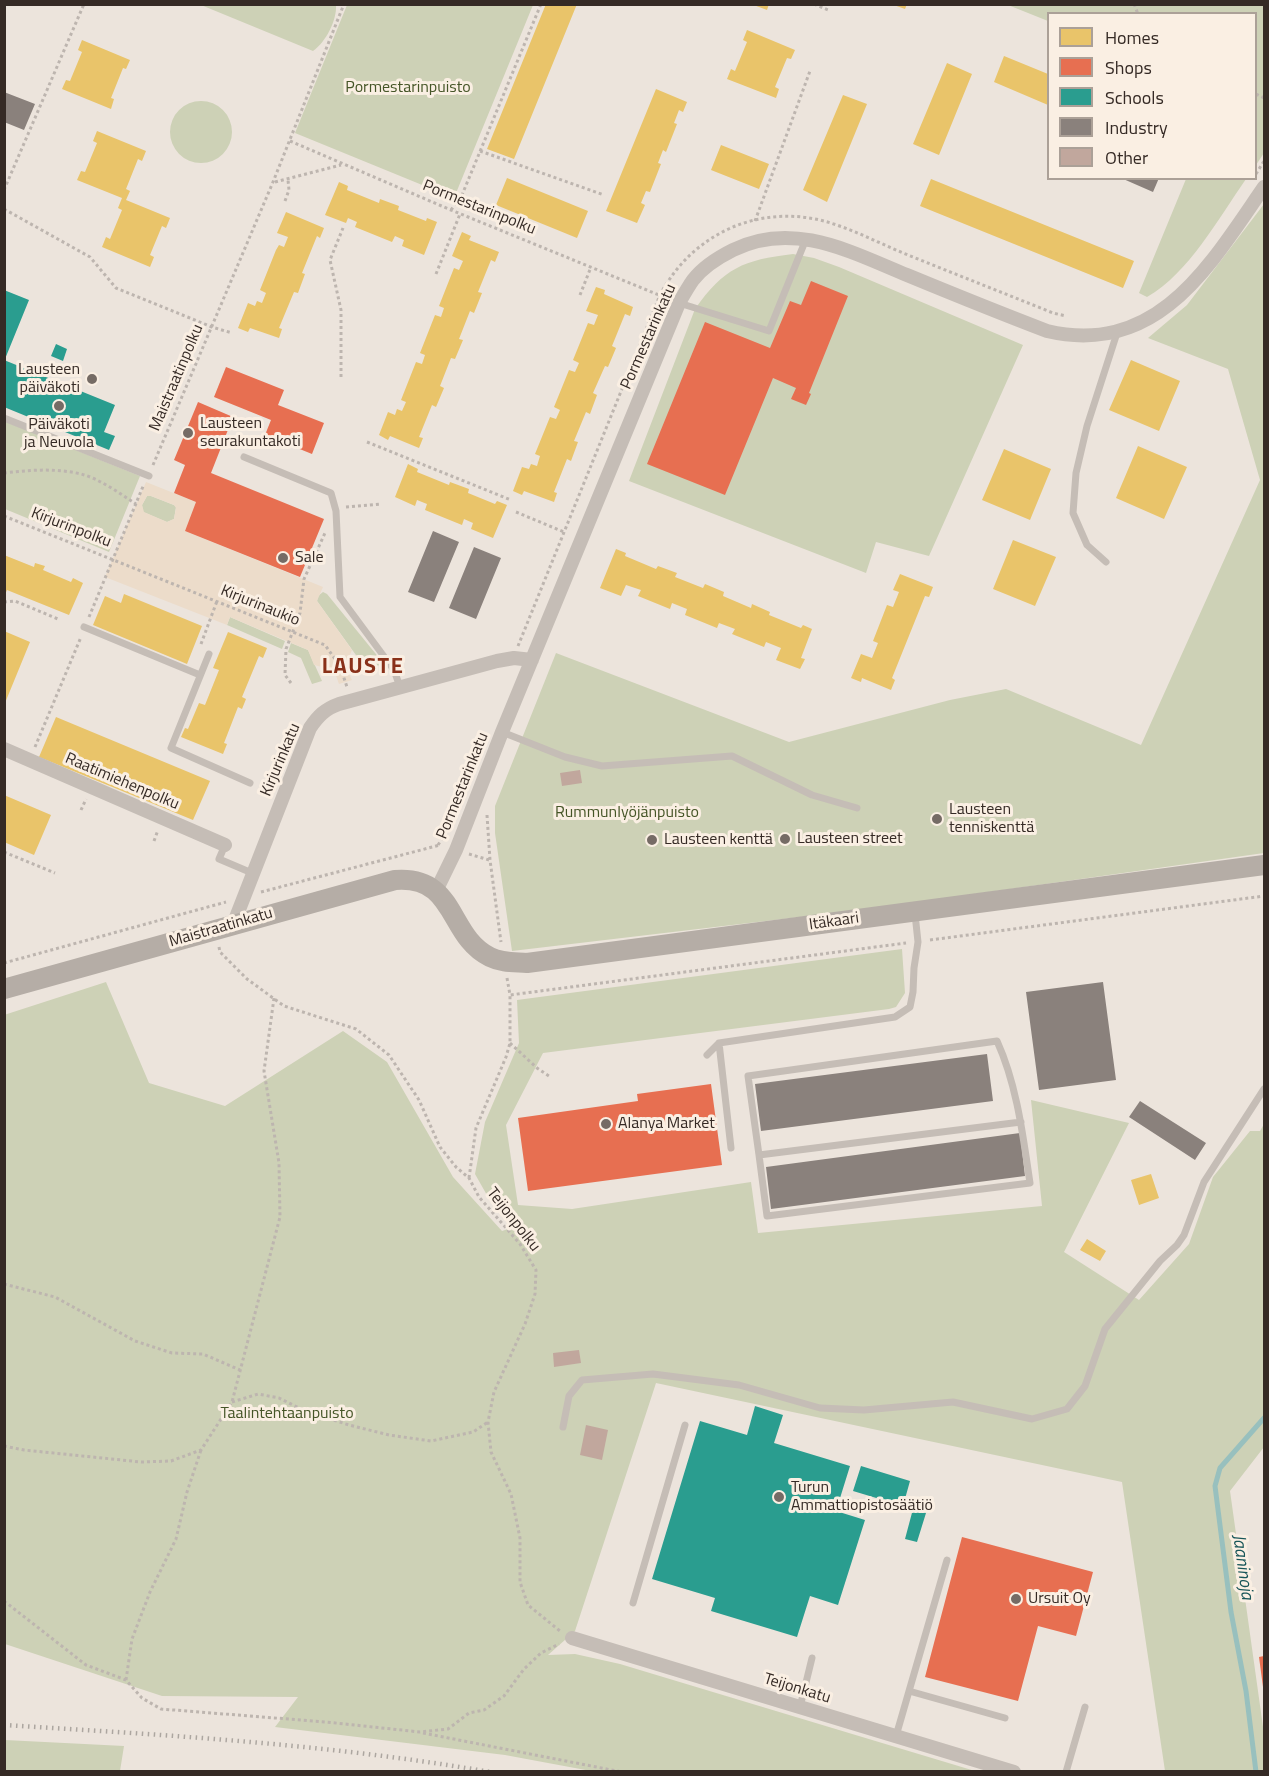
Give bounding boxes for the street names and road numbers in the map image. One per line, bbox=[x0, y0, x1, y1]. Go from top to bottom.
street label: Pormestarinpolku bbox=[420, 177, 538, 239]
street label: Pormestarinkatu bbox=[617, 281, 681, 393]
street label: Maistraatinpolku bbox=[146, 322, 208, 434]
street label: Kirjurinpolku bbox=[28, 504, 114, 552]
street label: Kirjurinaukio bbox=[218, 581, 302, 631]
street label: Kirjurinkatu bbox=[257, 721, 305, 799]
street label: Pormestarinkatu bbox=[433, 730, 493, 842]
street label: Raatimiehenpolku bbox=[62, 749, 182, 815]
street label: Maistraatinkatu bbox=[167, 904, 275, 952]
street label: Itäkaari bbox=[808, 909, 860, 935]
street label: Teijonpolku bbox=[482, 1184, 544, 1256]
street label: Teijonkatu bbox=[761, 1670, 833, 1708]

